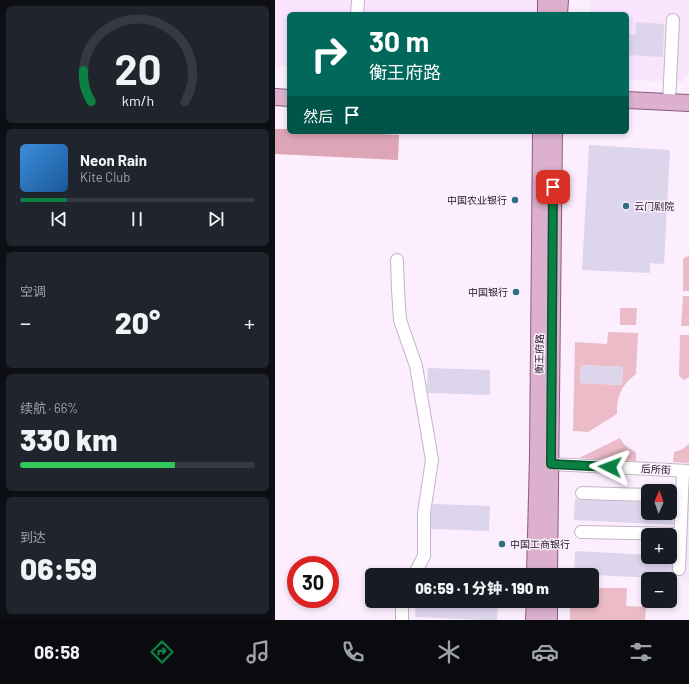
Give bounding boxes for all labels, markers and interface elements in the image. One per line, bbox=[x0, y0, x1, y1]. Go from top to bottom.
text: 30 m bbox=[369, 24, 429, 58]
icon: right bbox=[303, 28, 355, 80]
text: 20 bbox=[114, 43, 161, 93]
text: 衡王府路 bbox=[369, 61, 441, 83]
text: km/h bbox=[121, 92, 154, 109]
icon: arrive bbox=[341, 104, 363, 126]
text: 然后 bbox=[303, 107, 333, 125]
text: Neon Rain bbox=[80, 151, 147, 169]
text: Kite Club bbox=[80, 169, 130, 185]
pin bbox=[536, 170, 570, 204]
icon: arrive bbox=[542, 176, 564, 198]
place label: 中国农业银行 bbox=[447, 194, 507, 206]
marker: 中国农业银行 bbox=[510, 195, 520, 205]
place label: 云门剧院 bbox=[634, 200, 674, 212]
marker: 云门剧院 bbox=[621, 201, 631, 211]
icon: previous bbox=[48, 208, 70, 230]
icon: pause bbox=[126, 208, 148, 230]
icon: next bbox=[205, 208, 227, 230]
text: 空调 bbox=[20, 283, 46, 299]
place label: 中国银行 bbox=[468, 286, 508, 298]
marker: 中国银行 bbox=[511, 287, 521, 297]
text: 20° bbox=[115, 304, 160, 340]
text: − bbox=[20, 309, 31, 335]
text: + bbox=[244, 309, 255, 335]
street label: 衡王府路 bbox=[533, 334, 545, 374]
text: 续航 · 66% bbox=[20, 400, 78, 416]
text: 330 km bbox=[20, 421, 118, 457]
position arrow bbox=[589, 446, 631, 488]
street label: 后所街 bbox=[641, 462, 671, 476]
north arrow bbox=[641, 484, 677, 520]
map controls bbox=[641, 484, 677, 608]
button: + bbox=[641, 528, 677, 564]
text: 到达 bbox=[20, 529, 46, 545]
place label: 中国工商银行 bbox=[510, 538, 570, 550]
marker: 中国工商银行 bbox=[497, 539, 507, 549]
text: 06:59 bbox=[20, 550, 97, 586]
speed limit sign: 30 bbox=[287, 556, 339, 608]
button: − bbox=[641, 572, 677, 608]
text: 06:59 · 1 分钟 · 190 m bbox=[415, 579, 549, 597]
icon: directions bbox=[148, 638, 176, 666]
icon: music bbox=[244, 638, 272, 666]
icon: phone bbox=[339, 638, 367, 666]
icon: climate bbox=[435, 638, 463, 666]
icon: car bbox=[531, 638, 559, 666]
icon: filters bbox=[627, 638, 655, 666]
text: 06:58 bbox=[34, 641, 80, 663]

